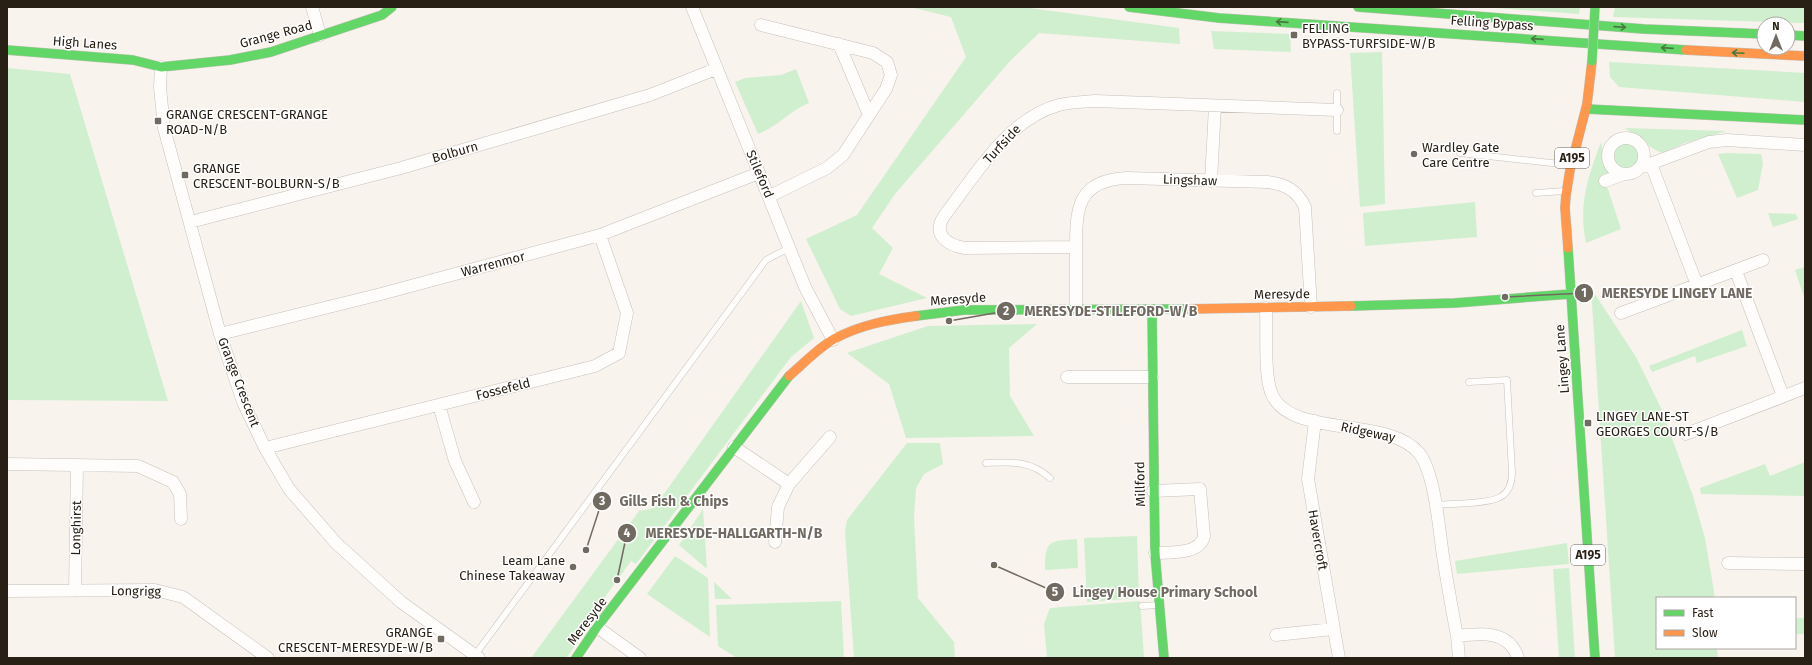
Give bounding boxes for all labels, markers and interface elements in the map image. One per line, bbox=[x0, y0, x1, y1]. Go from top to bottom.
street label: Felling Bypass bbox=[1450, 13, 1534, 33]
north arrow bbox=[1756, 16, 1796, 56]
street label: Grange Road bbox=[238, 17, 314, 51]
one-way arrow bbox=[1276, 18, 1289, 25]
text: N bbox=[1772, 20, 1780, 33]
place label: FELLING BYPASS-TURFSIDE-W/B bbox=[1302, 21, 1436, 51]
one-way arrow bbox=[1613, 23, 1626, 30]
marker: FELLING BYPASS-TURFSIDE-W/B bbox=[1289, 30, 1299, 40]
street label: High Lanes bbox=[52, 33, 118, 53]
one-way arrow bbox=[1531, 35, 1544, 42]
one-way arrow bbox=[1661, 45, 1674, 52]
one-way arrow bbox=[1732, 49, 1745, 56]
place label: GRANGE CRESCENT-GRANGE ROAD-N/B bbox=[166, 107, 328, 137]
marker: GRANGE CRESCENT-GRANGE ROAD-N/B bbox=[153, 116, 163, 126]
street label: Turfside bbox=[980, 121, 1024, 167]
street label: Bolburn bbox=[430, 138, 480, 166]
place label: Wardley Gate Care Centre bbox=[1422, 140, 1499, 170]
street label: Stileford bbox=[743, 148, 777, 200]
road number: A195 bbox=[1555, 148, 1589, 168]
marker: Wardley Gate Care Centre bbox=[1409, 149, 1419, 159]
place label: GRANGE CRESCENT-BOLBURN-S/B bbox=[193, 161, 340, 191]
marker: GRANGE CRESCENT-BOLBURN-S/B bbox=[180, 170, 190, 180]
street label: Lingshaw bbox=[1163, 172, 1218, 188]
street label: Warrenmor bbox=[459, 248, 527, 280]
callout: MERESYDE LINGEY LANE bbox=[1574, 280, 1761, 306]
text: MERESYDE LINGEY LANE bbox=[1602, 285, 1752, 302]
street label: Meresyde bbox=[1254, 286, 1310, 302]
text: 1 bbox=[1581, 286, 1587, 300]
street label: Meresyde bbox=[930, 290, 986, 308]
callout: MERESYDE-STILEFORD-W/B bbox=[996, 298, 1205, 324]
text: MERESYDE-STILEFORD-W/B bbox=[1024, 303, 1198, 320]
text: 2 bbox=[1003, 304, 1009, 318]
street label: Lingey Lane bbox=[1552, 324, 1572, 394]
street label: Grange Crescent bbox=[215, 335, 263, 429]
street label: Fossefeld bbox=[474, 375, 532, 403]
place label: LINGEY LANE-ST GEORGES COURT-S/B bbox=[1596, 409, 1718, 439]
marker: LINGEY LANE-ST GEORGES COURT-S/B bbox=[1583, 418, 1593, 428]
street label: Ridgeway bbox=[1339, 419, 1397, 445]
street label: Millford bbox=[1132, 461, 1148, 507]
callout: Gills Fish & Chips bbox=[592, 488, 737, 514]
text: Gills Fish & Chips bbox=[620, 493, 729, 510]
text: 3 bbox=[598, 494, 605, 508]
street label: Longhirst bbox=[68, 500, 84, 556]
street label: Havercroft bbox=[1305, 509, 1331, 572]
callout: MERESYDE-HALLGARTH-N/B bbox=[617, 520, 830, 546]
text: MERESYDE-HALLGARTH-N/B bbox=[646, 525, 823, 542]
text: 4 bbox=[624, 526, 631, 540]
road number: A195 bbox=[1571, 545, 1605, 565]
place label: Leam Lane Chinese Takeaway bbox=[459, 553, 566, 583]
marker: Leam Lane Chinese Takeaway bbox=[568, 562, 578, 572]
callout: Lingey House Primary School bbox=[1045, 579, 1266, 605]
street label: Longrigg bbox=[111, 583, 162, 599]
text: Lingey House Primary School bbox=[1073, 584, 1258, 601]
text: 5 bbox=[1052, 585, 1059, 599]
street label: Meresyde bbox=[564, 594, 610, 648]
legend bbox=[1656, 597, 1796, 649]
text: Fast bbox=[1692, 606, 1714, 620]
place label: GRANGE CRESCENT-MERESYDE-W/B bbox=[278, 625, 433, 655]
text: Slow bbox=[1692, 626, 1718, 640]
marker: GRANGE CRESCENT-MERESYDE-W/B bbox=[436, 634, 446, 644]

